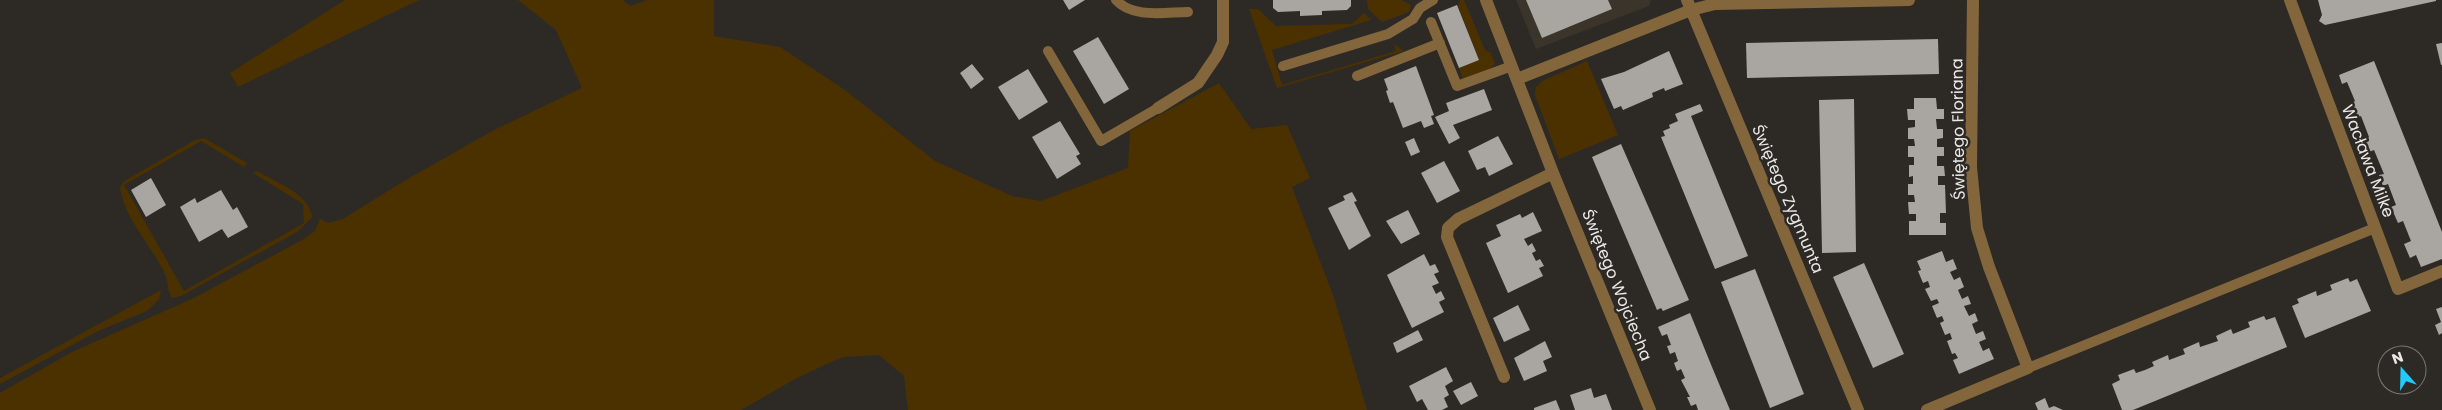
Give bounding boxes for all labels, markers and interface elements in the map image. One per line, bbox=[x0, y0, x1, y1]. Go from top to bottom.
street label: Świętego Floriana bbox=[1945, 58, 1971, 200]
street label: Wacława Milke bbox=[2336, 101, 2400, 221]
street label: Świętego Zygmunta bbox=[1746, 121, 1830, 277]
street label: Świętego Wojciecha bbox=[1576, 206, 1658, 364]
north arrow bbox=[2377, 345, 2427, 395]
text: N bbox=[2389, 347, 2406, 369]

